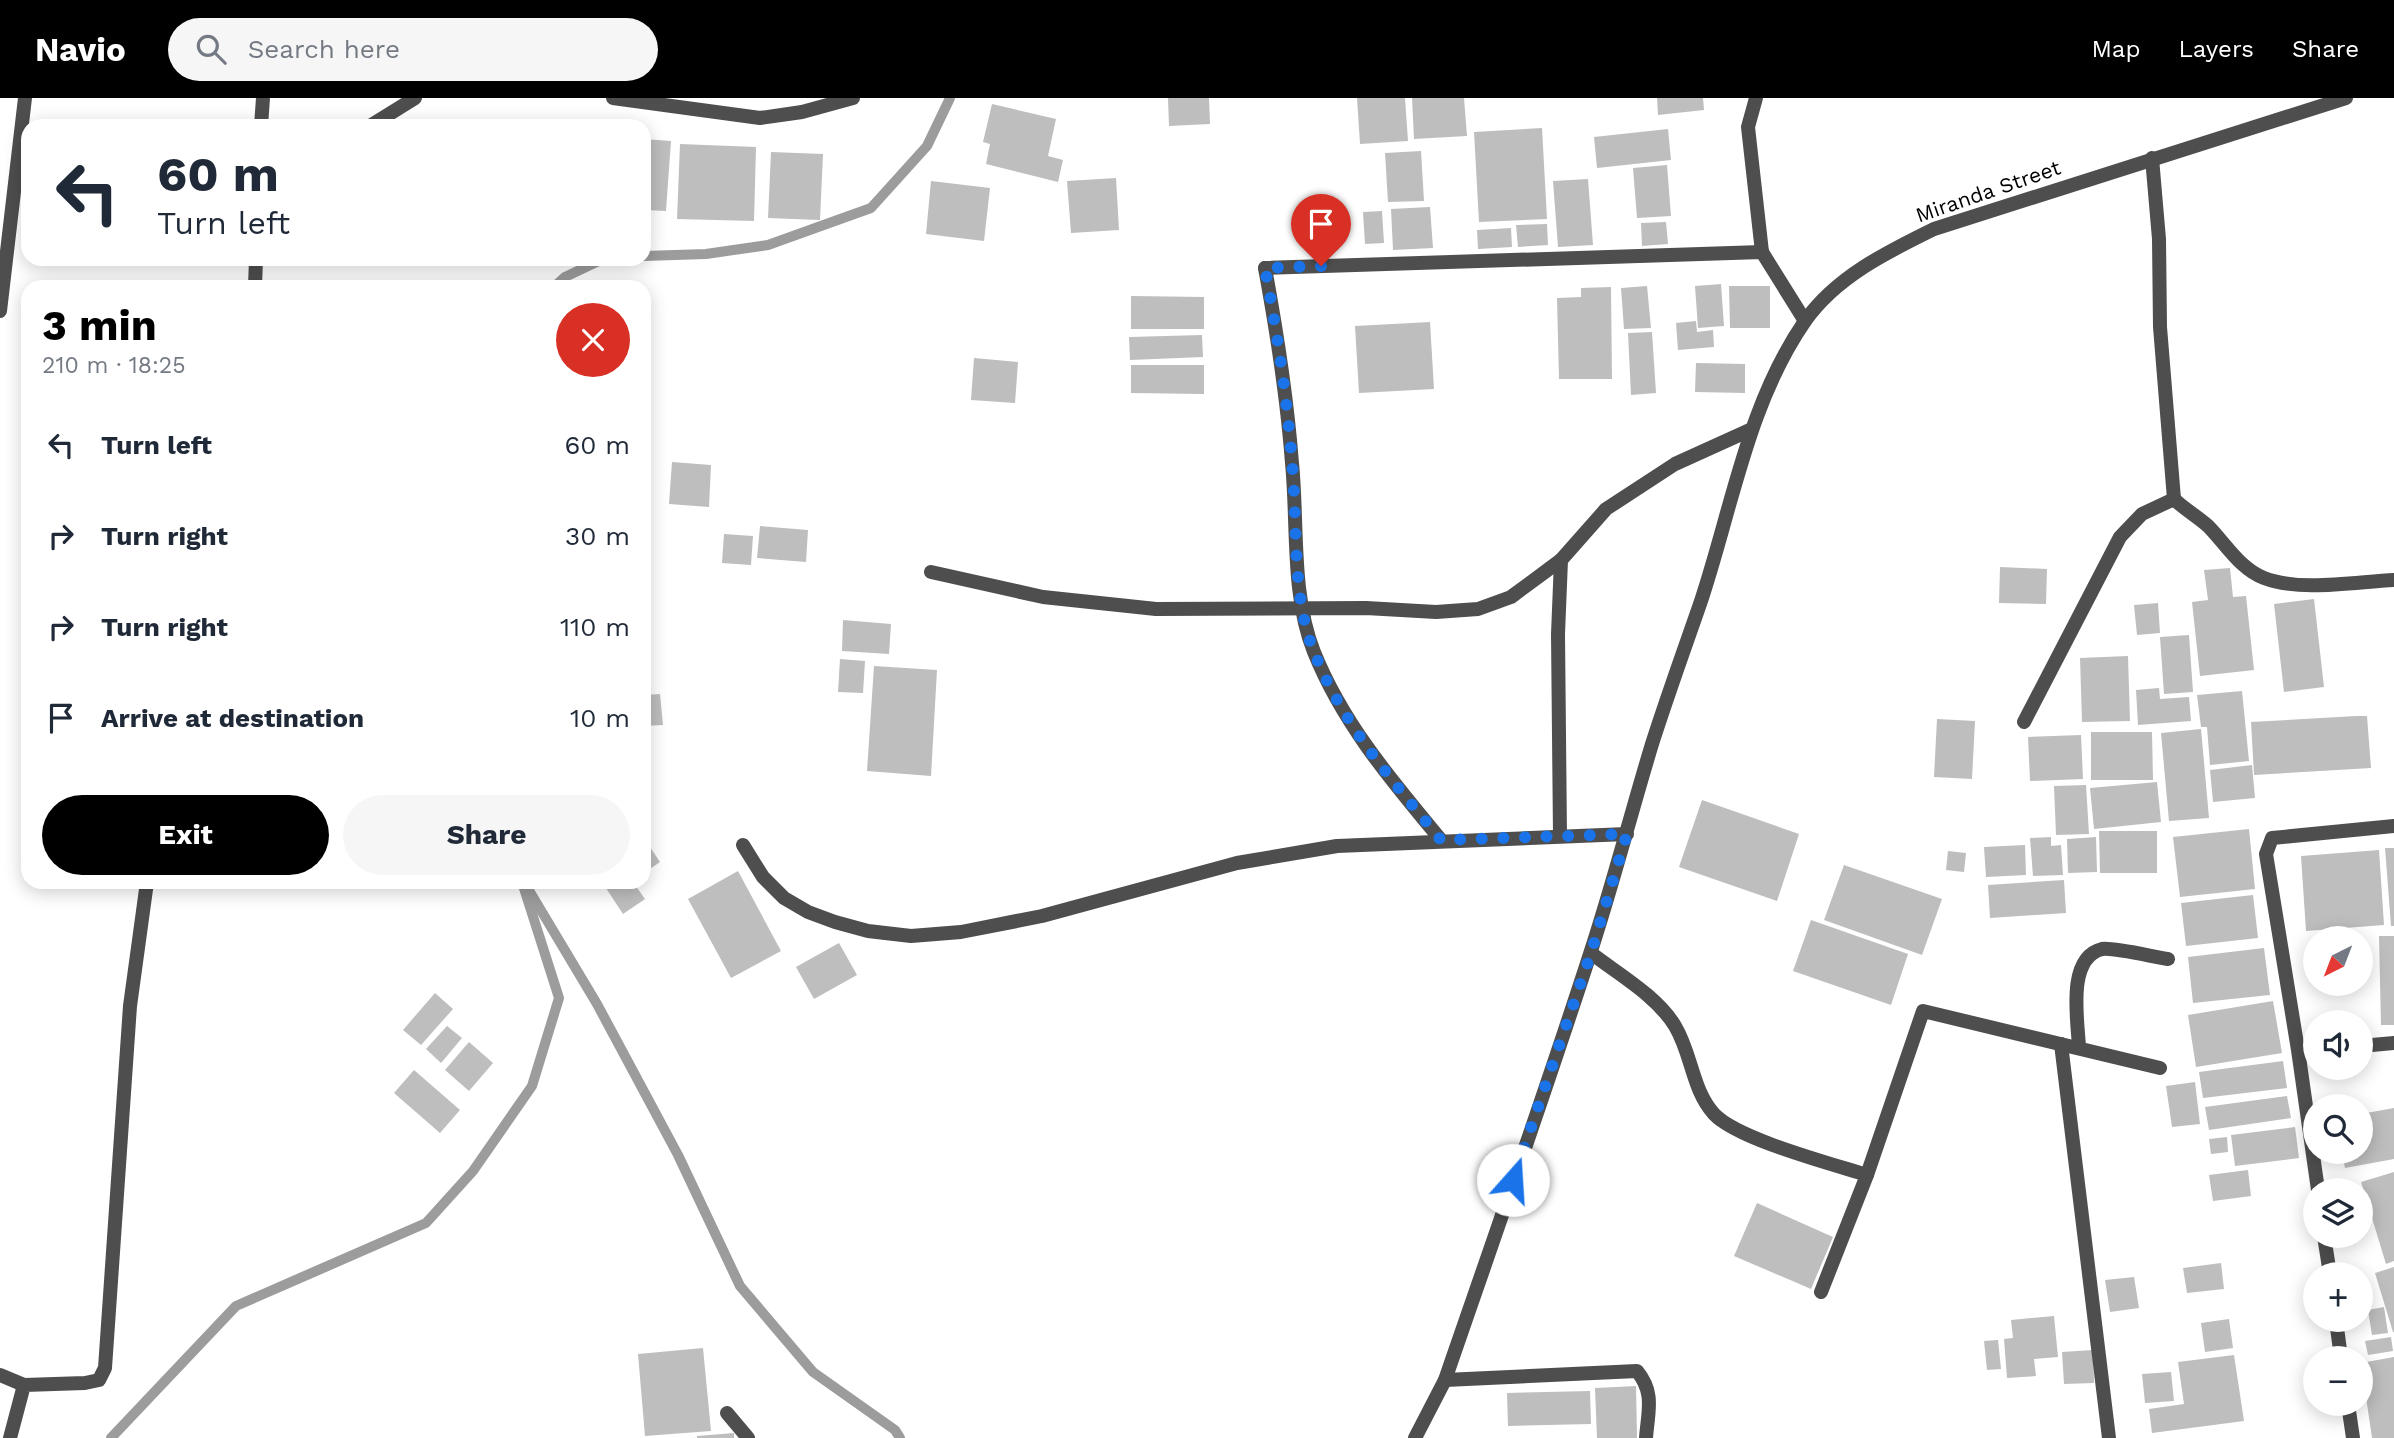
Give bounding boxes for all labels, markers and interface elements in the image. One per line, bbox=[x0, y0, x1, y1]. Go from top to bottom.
search box bbox=[168, 18, 658, 81]
text: Navio bbox=[35, 30, 126, 69]
icon: search bbox=[192, 30, 230, 68]
text: Search here bbox=[248, 34, 400, 64]
text: Map bbox=[2092, 35, 2140, 63]
text: Layers bbox=[2178, 35, 2254, 63]
text: Share bbox=[2292, 35, 2359, 63]
text: 60 m bbox=[157, 145, 279, 203]
icon: left bbox=[42, 147, 133, 238]
street label: Miranda Street bbox=[1912, 154, 2064, 228]
pin bbox=[1291, 194, 1351, 266]
text: Turn left bbox=[157, 204, 290, 242]
icon: arrive bbox=[1302, 205, 1340, 243]
text: 3 min bbox=[42, 301, 157, 350]
button: close bbox=[556, 303, 630, 377]
text: 210 m · 18:25 bbox=[42, 352, 186, 379]
icon: left bbox=[42, 426, 80, 464]
text: Turn left bbox=[101, 430, 212, 460]
text: 60 m bbox=[564, 430, 630, 460]
icon: right bbox=[42, 517, 80, 555]
text: Turn right bbox=[101, 521, 228, 551]
text: 30 m bbox=[565, 521, 630, 551]
icon: right bbox=[42, 608, 80, 646]
text: Turn right bbox=[101, 612, 228, 642]
text: 110 m bbox=[560, 612, 630, 642]
icon: arrive bbox=[42, 699, 80, 737]
text: Arrive at destination bbox=[101, 703, 364, 733]
text: 10 m bbox=[570, 703, 630, 733]
button: Exit bbox=[42, 795, 329, 875]
button: Share bbox=[343, 795, 630, 875]
north arrow bbox=[2303, 926, 2373, 996]
map controls bbox=[2303, 926, 2373, 1416]
button: sound bbox=[2303, 1010, 2373, 1080]
button: search bbox=[2303, 1094, 2373, 1164]
position arrow bbox=[1476, 1143, 1550, 1217]
button: layers bbox=[2303, 1178, 2373, 1248]
button: + bbox=[2303, 1262, 2373, 1332]
button: − bbox=[2303, 1346, 2373, 1416]

